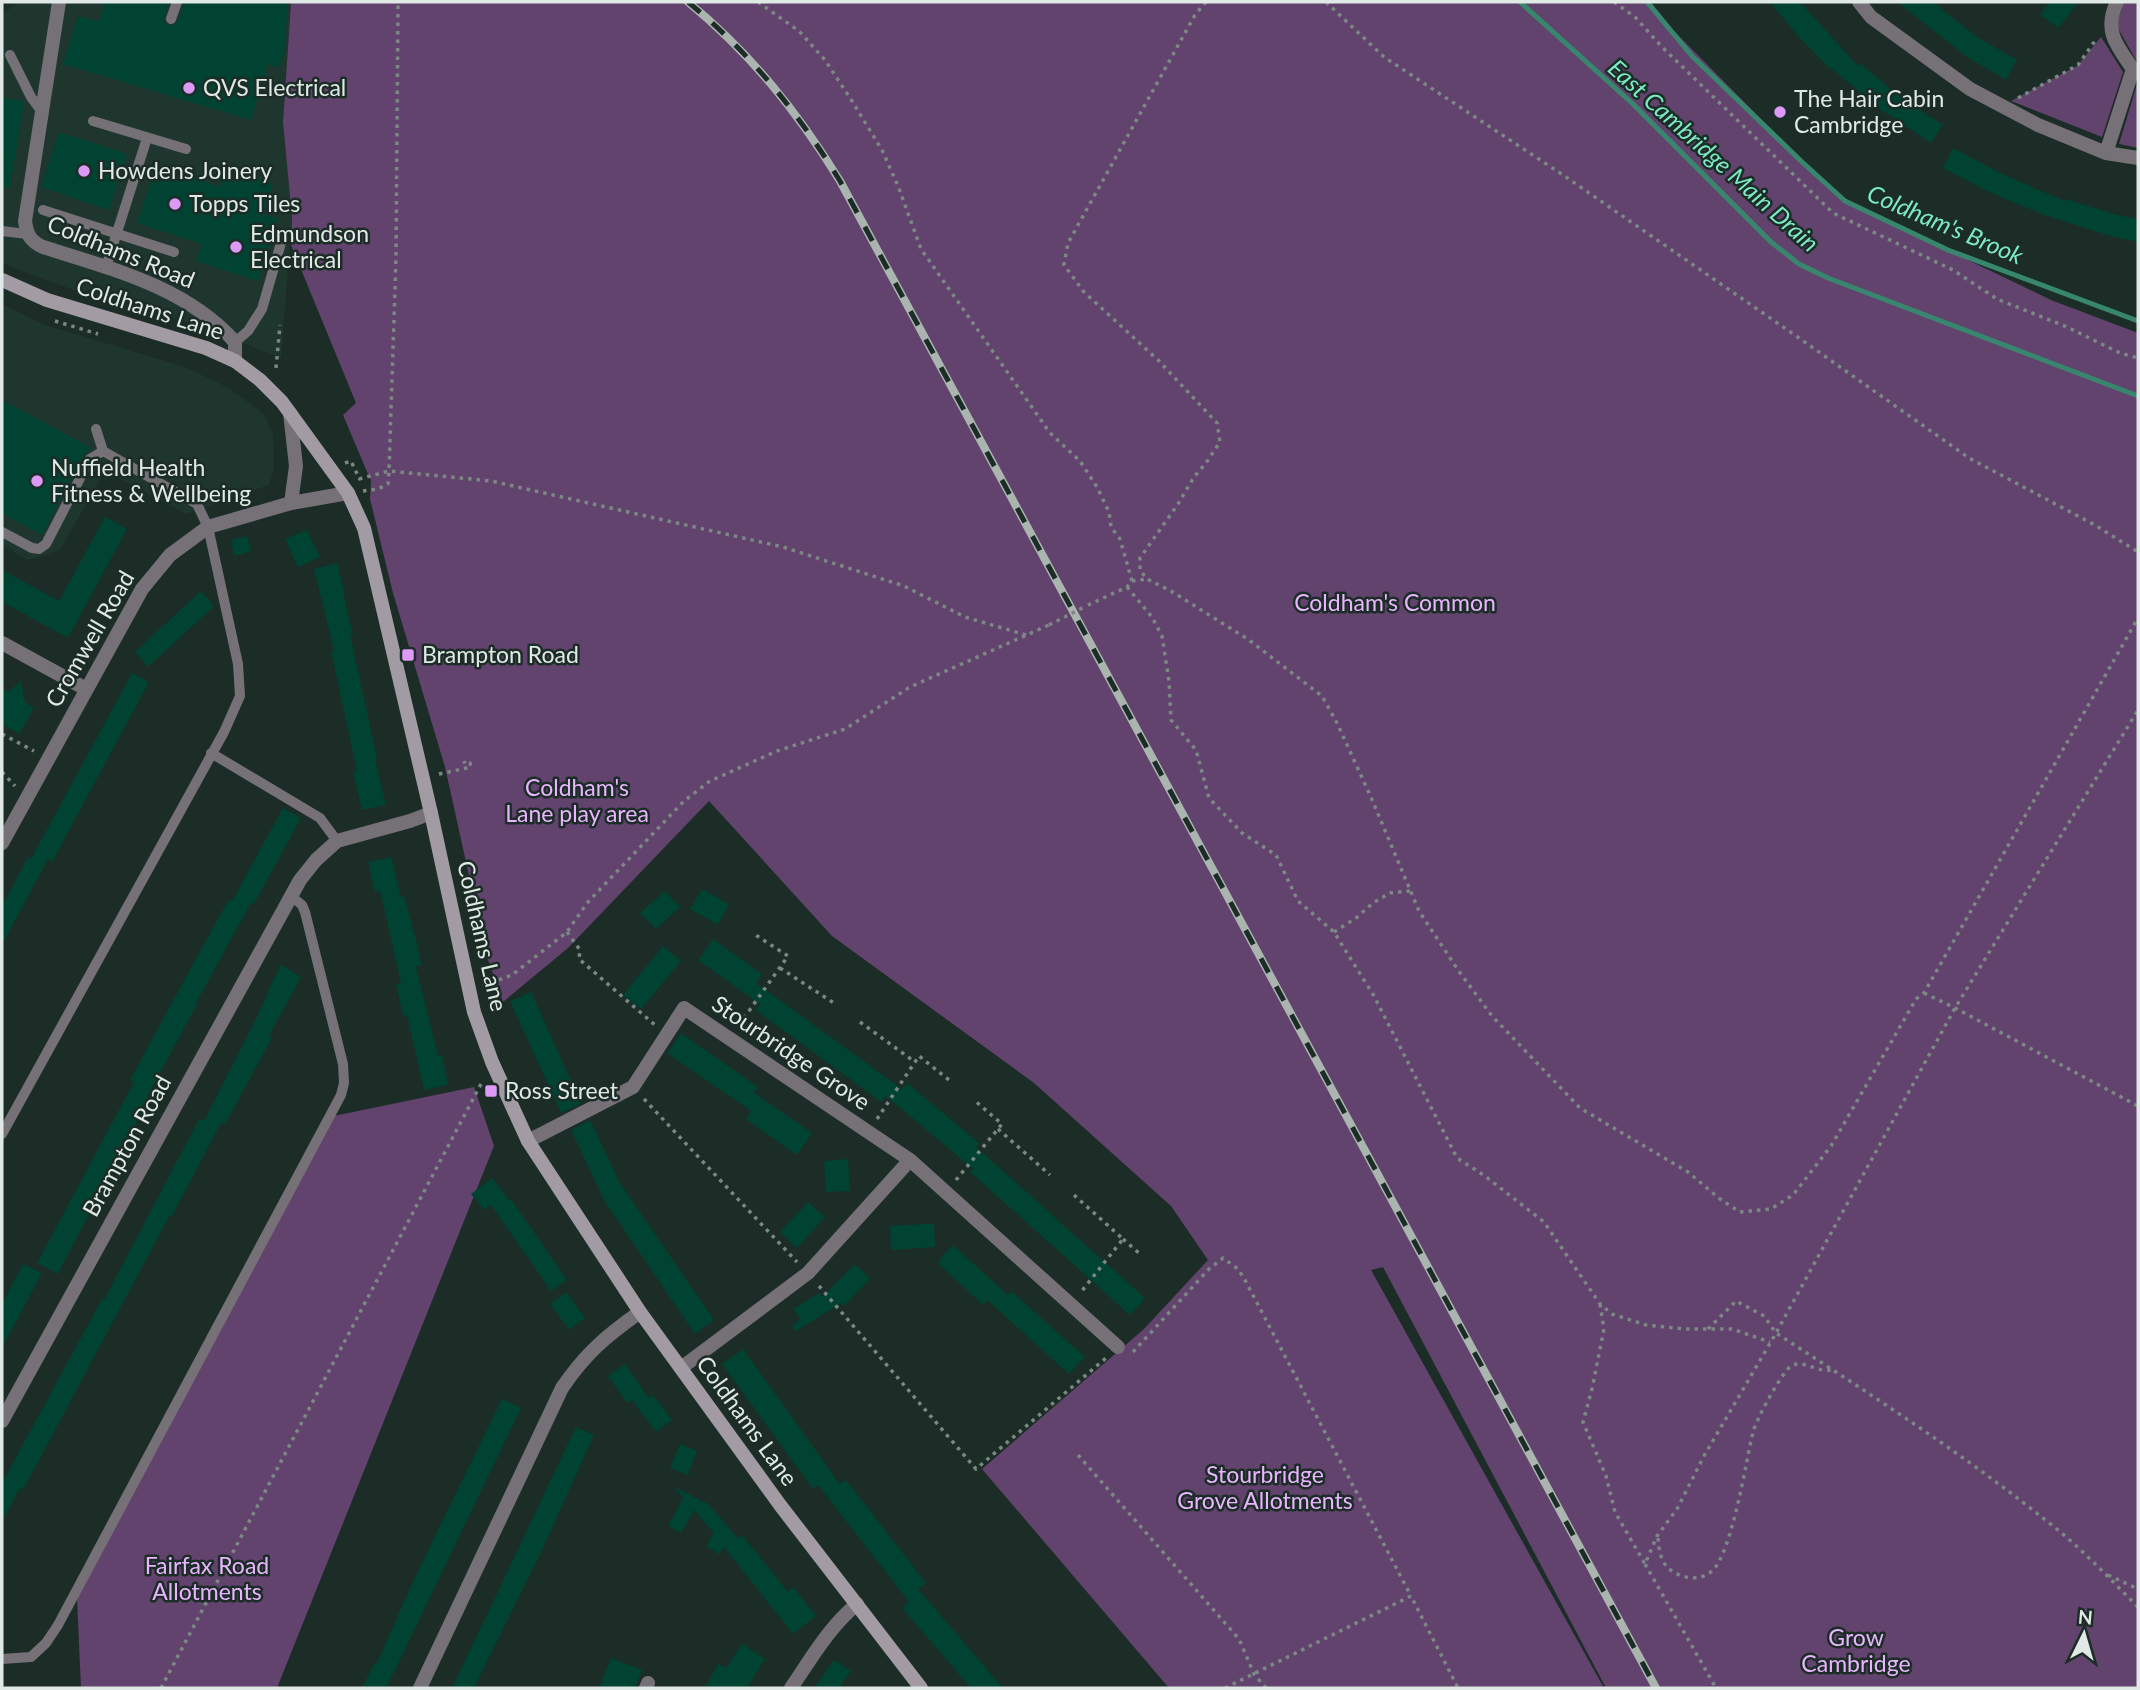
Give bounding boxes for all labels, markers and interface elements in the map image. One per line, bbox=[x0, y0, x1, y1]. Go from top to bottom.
water label: East Cambridge Main Drain bbox=[1603, 53, 1825, 257]
place label: QVS Electrical bbox=[203, 73, 346, 101]
marker: QVS Electrical bbox=[181, 80, 197, 96]
place label: The Hair Cabin Cambridge bbox=[1794, 84, 1944, 138]
marker: The Hair Cabin Cambridge bbox=[1772, 104, 1788, 120]
place label: Howdens Joinery bbox=[98, 156, 272, 184]
marker: Howdens Joinery bbox=[76, 163, 92, 179]
water label: Coldham's Brook bbox=[1863, 178, 2028, 270]
place label: Topps Tiles bbox=[189, 189, 300, 217]
marker: Topps Tiles bbox=[167, 196, 183, 212]
street label: Coldhams Road bbox=[44, 209, 199, 293]
place label: Edmundson Electrical bbox=[250, 219, 369, 273]
marker: Edmundson Electrical bbox=[228, 239, 244, 255]
street label: Coldhams Lane bbox=[73, 271, 228, 345]
place label: Nuffield Health Fitness & Wellbeing bbox=[51, 453, 251, 507]
marker: Nuffield Health Fitness & Wellbeing bbox=[29, 473, 45, 489]
street label: Cromwell Road bbox=[39, 565, 139, 712]
park label: Coldham's Common bbox=[1294, 588, 1496, 616]
place label: Brampton Road bbox=[422, 640, 579, 668]
marker: Brampton Road bbox=[400, 647, 416, 663]
park label: Coldham's Lane play area bbox=[505, 773, 649, 827]
street label: Coldhams Lane bbox=[452, 858, 514, 1014]
street label: Stourbridge Grove bbox=[707, 989, 876, 1115]
street label: Brampton Road bbox=[76, 1070, 176, 1221]
place label: Ross Street bbox=[505, 1076, 619, 1104]
marker: Ross Street bbox=[483, 1083, 499, 1099]
street label: Coldhams Lane bbox=[691, 1350, 804, 1491]
park label: Stourbridge Grove Allotments bbox=[1177, 1460, 1353, 1514]
park label: Fairfax Road Allotments bbox=[145, 1551, 269, 1605]
north arrow bbox=[2049, 1599, 2119, 1669]
text: N bbox=[2077, 1604, 2094, 1629]
park label: Grow Cambridge bbox=[1801, 1623, 1911, 1677]

